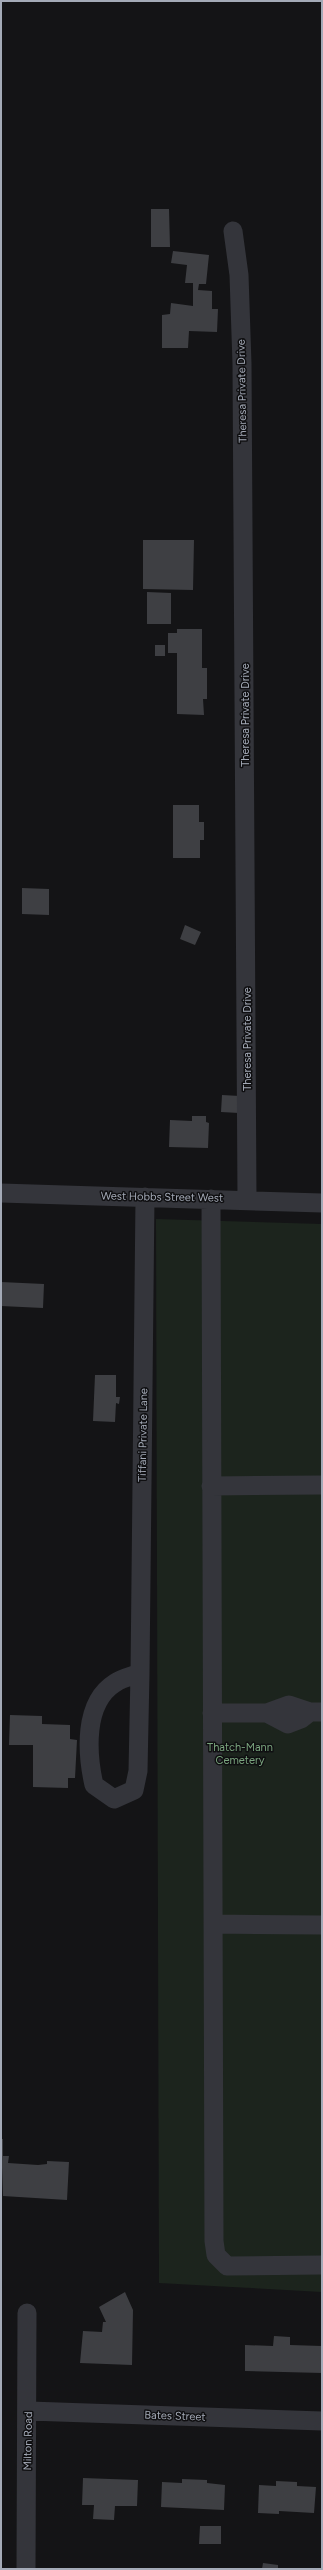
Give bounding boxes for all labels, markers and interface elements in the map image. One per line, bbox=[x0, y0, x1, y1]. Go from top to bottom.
street label: Theresa Private Drive bbox=[235, 339, 249, 443]
street label: Theresa Private Drive bbox=[239, 663, 252, 767]
street label: Theresa Private Drive bbox=[241, 987, 254, 1091]
street label: West Hobbs Street West bbox=[101, 1189, 223, 1205]
street label: Tiffani Private Lane bbox=[136, 1388, 150, 1482]
park label: Thatch-Mann Cemetery bbox=[207, 1741, 273, 1767]
street label: Bates Street bbox=[144, 2408, 206, 2424]
street label: Milton Road bbox=[21, 2411, 35, 2471]

